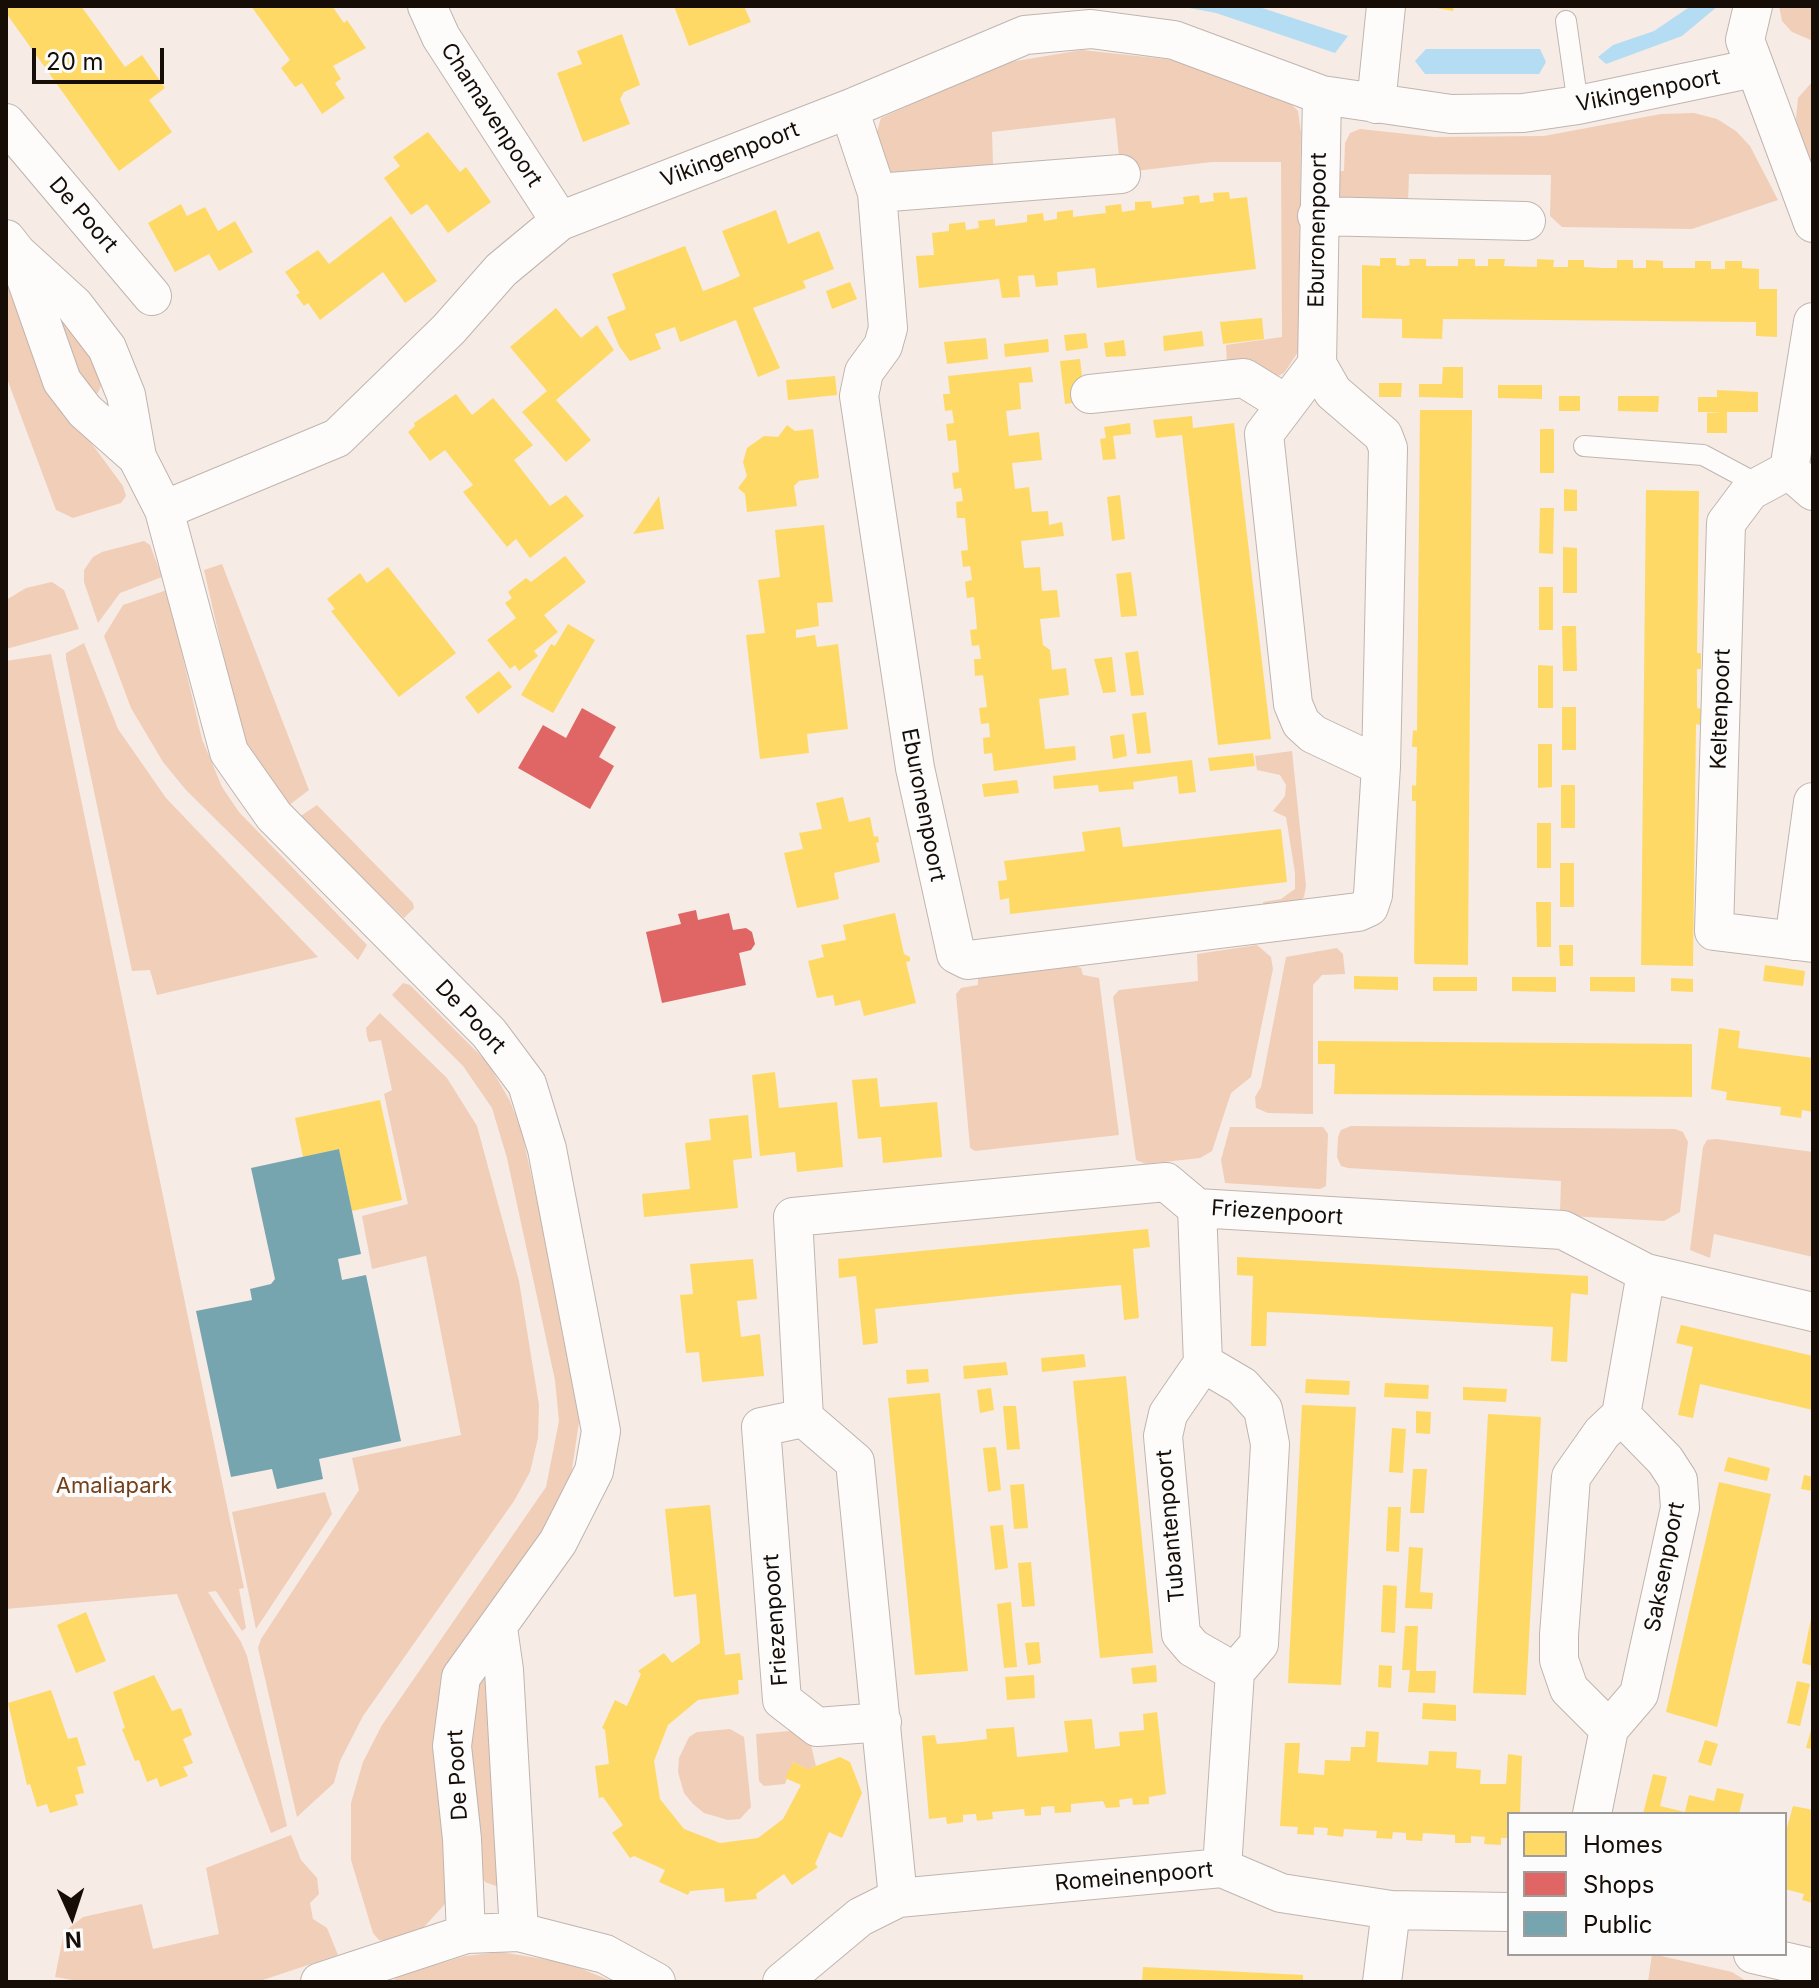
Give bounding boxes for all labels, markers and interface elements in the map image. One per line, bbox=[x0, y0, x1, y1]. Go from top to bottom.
scale bar bbox=[36, 32, 168, 82]
street label: Chamavenpoort bbox=[435, 38, 547, 192]
text: 20 m bbox=[46, 47, 104, 76]
street label: Vikingenpoort bbox=[1574, 64, 1722, 118]
street label: Vikingenpoort bbox=[657, 117, 803, 193]
street label: Eburonenpoort bbox=[1303, 152, 1333, 308]
street label: De Poort bbox=[43, 172, 123, 258]
street label: Keltenpoort bbox=[1706, 648, 1736, 770]
street label: Eburonenpoort bbox=[895, 726, 951, 884]
street label: De Poort bbox=[429, 975, 511, 1059]
street label: Friezenpoort bbox=[1210, 1195, 1344, 1231]
street label: Tubantenpoort bbox=[1151, 1449, 1191, 1603]
park label: Amaliapark bbox=[56, 1473, 172, 1499]
street label: Saksenpoort bbox=[1639, 1500, 1691, 1634]
street label: Friezenpoort bbox=[758, 1553, 794, 1687]
street label: De Poort bbox=[442, 1729, 474, 1821]
legend bbox=[1507, 1812, 1787, 1956]
text: Homes bbox=[1583, 1830, 1663, 1859]
street label: Romeinenpoort bbox=[1054, 1857, 1214, 1897]
text: Shops bbox=[1583, 1870, 1654, 1899]
north arrow bbox=[32, 1876, 112, 1956]
text: Public bbox=[1583, 1910, 1653, 1939]
text: N bbox=[64, 1927, 82, 1953]

